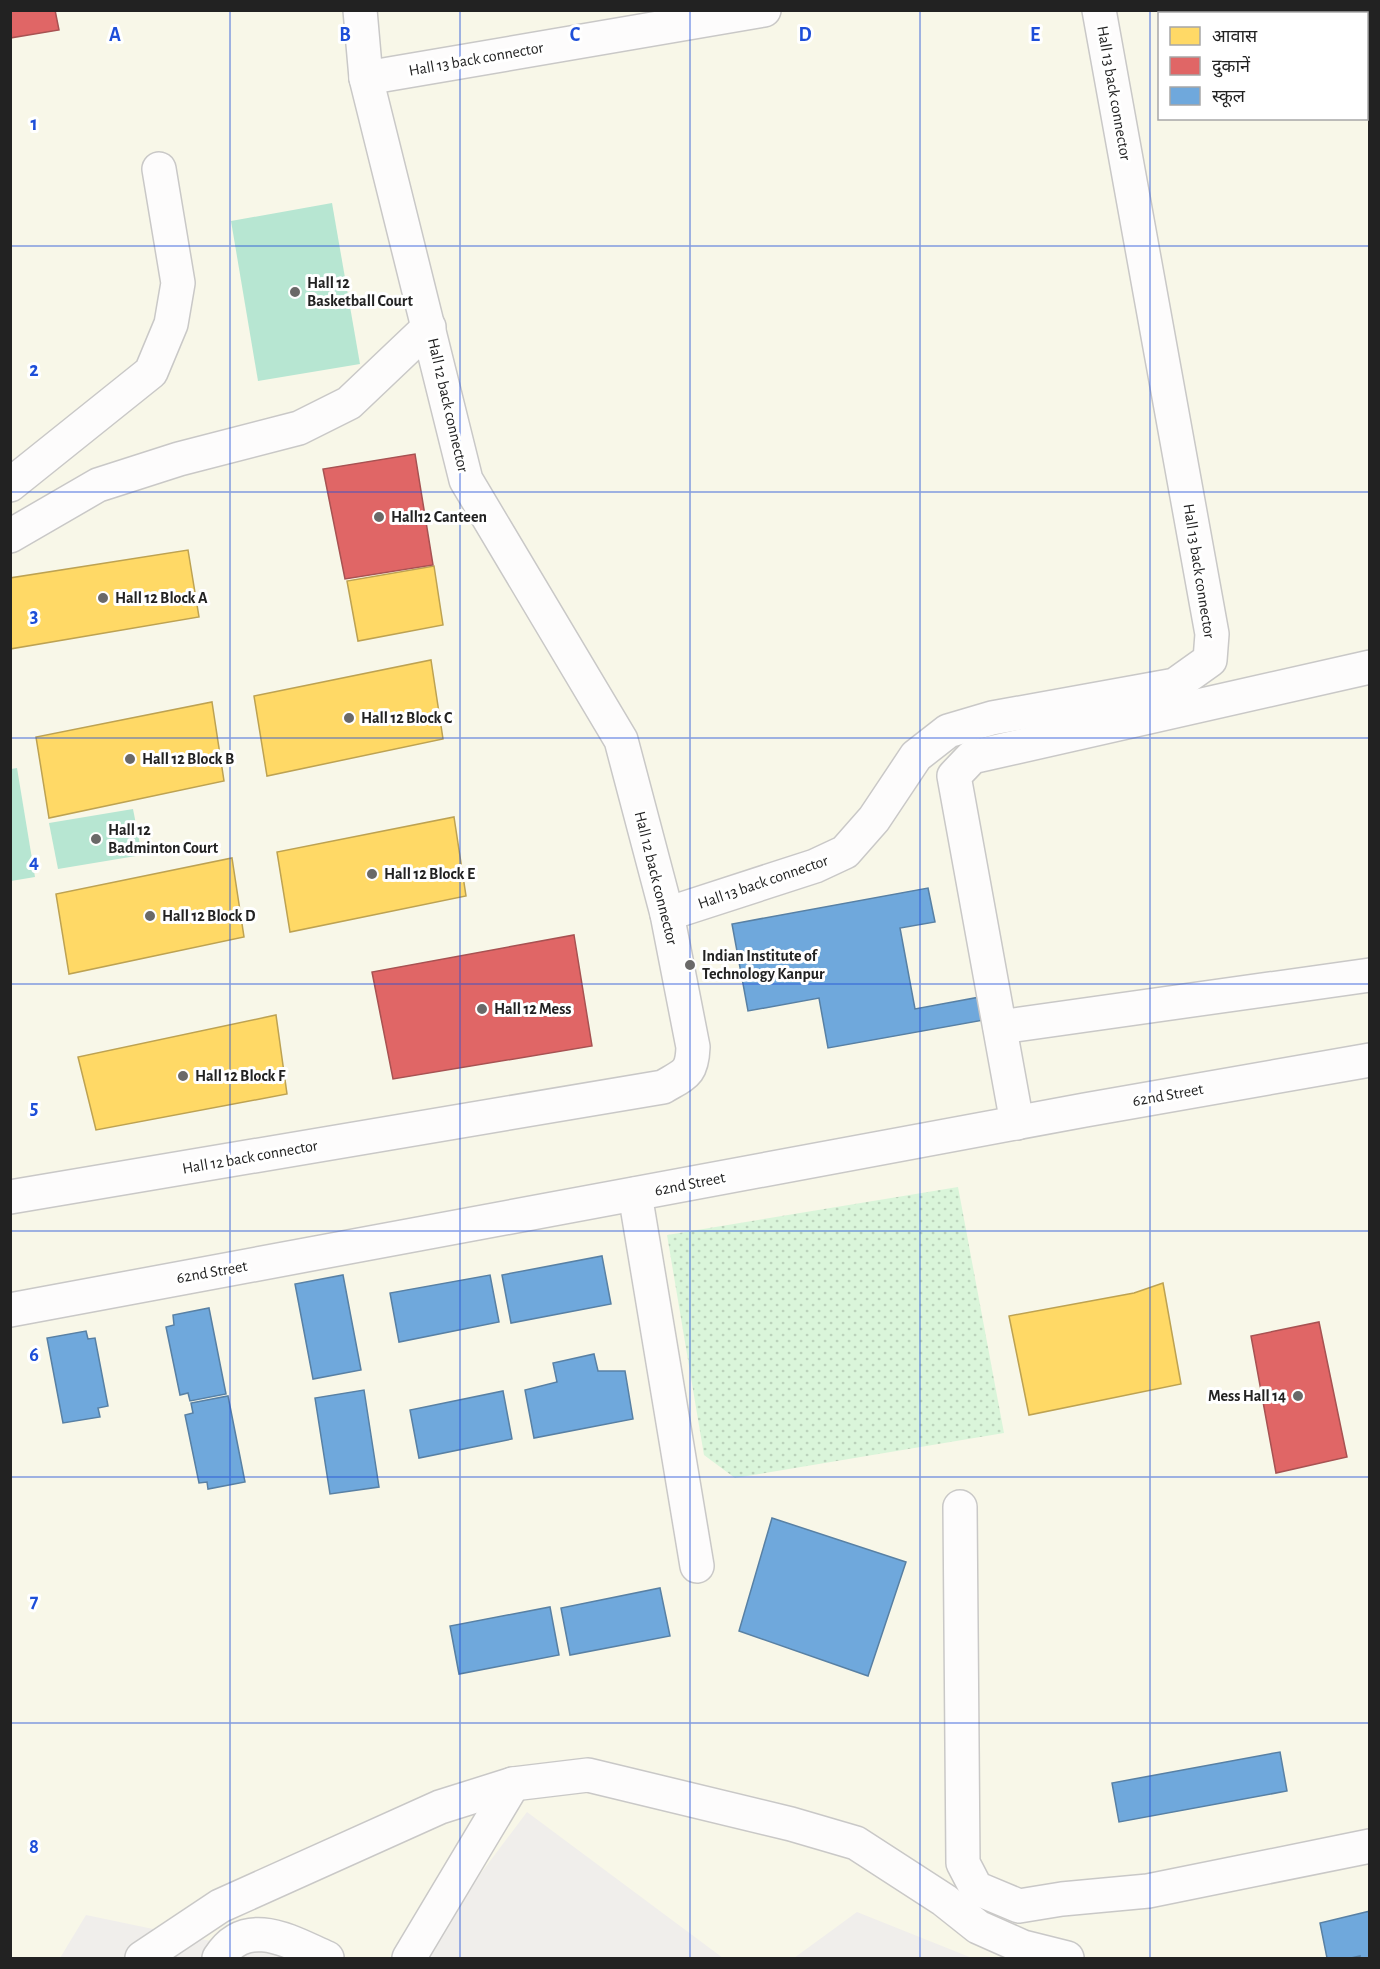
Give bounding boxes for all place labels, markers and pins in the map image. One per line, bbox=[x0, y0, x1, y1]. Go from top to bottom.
place label: Hall 12 Basketball Court bbox=[307, 275, 413, 309]
marker: Hall 12 Basketball Court bbox=[288, 285, 302, 299]
place label: Hall12 Canteen bbox=[391, 509, 487, 525]
marker: Hall12 Canteen bbox=[372, 510, 386, 524]
place label: Hall 12 Block A bbox=[115, 590, 208, 606]
marker: Hall 12 Block A bbox=[96, 591, 110, 605]
place label: Hall 12 Block C bbox=[361, 710, 453, 726]
marker: Hall 12 Block C bbox=[342, 711, 356, 725]
place label: Hall 12 Block B bbox=[142, 751, 234, 767]
marker: Hall 12 Block B bbox=[123, 752, 137, 766]
place label: Hall 12 Badminton Court bbox=[108, 822, 219, 856]
marker: Hall 12 Badminton Court bbox=[89, 832, 103, 846]
place label: Hall 12 Block E bbox=[384, 866, 475, 882]
marker: Hall 12 Block E bbox=[365, 867, 379, 881]
place label: Hall 12 Block D bbox=[162, 908, 256, 924]
marker: Hall 12 Block D bbox=[143, 909, 157, 923]
place label: Indian Institute of Technology Kanpur bbox=[702, 948, 825, 983]
marker: Indian Institute of Technology Kanpur bbox=[683, 958, 697, 972]
place label: Hall 12 Mess bbox=[494, 1001, 571, 1017]
marker: Hall 12 Mess bbox=[475, 1002, 489, 1016]
place label: Hall 12 Block F bbox=[195, 1068, 286, 1084]
marker: Hall 12 Block F bbox=[176, 1069, 190, 1083]
place label: Mess Hall 14 bbox=[1208, 1388, 1286, 1404]
marker: Mess Hall 14 bbox=[1291, 1389, 1305, 1403]

